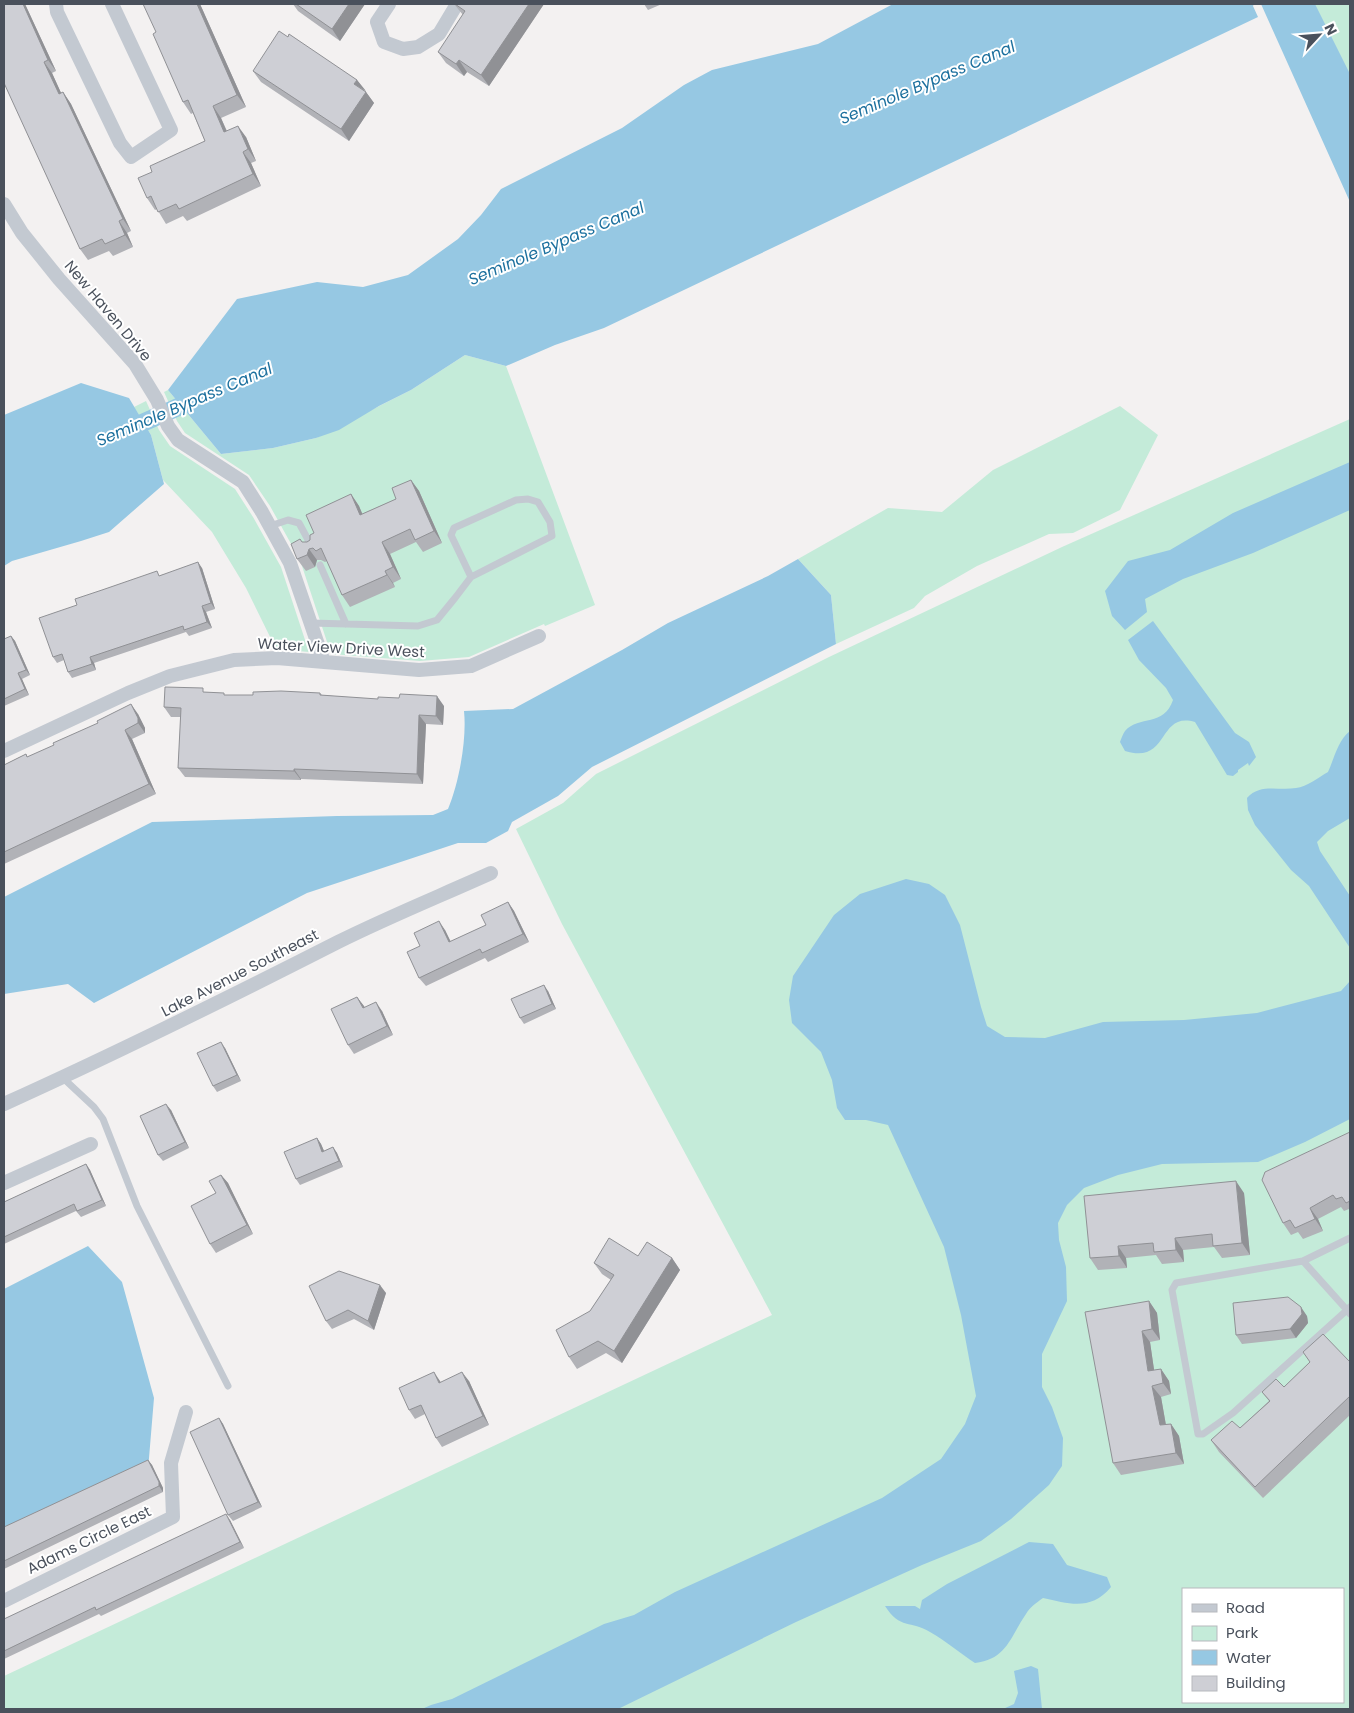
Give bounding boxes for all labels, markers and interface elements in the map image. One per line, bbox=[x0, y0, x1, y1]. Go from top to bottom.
north arrow bbox=[1294, 10, 1344, 60]
text: N bbox=[1319, 20, 1342, 38]
water label: Seminole Bypass Canal bbox=[836, 35, 1019, 130]
water label: Seminole Bypass Canal bbox=[465, 196, 648, 291]
street label: New Haven Drive bbox=[60, 256, 157, 366]
water label: Seminole Bypass Canal bbox=[93, 357, 276, 452]
street label: Water View Drive West bbox=[257, 633, 425, 662]
street label: Lake Avenue Southeast bbox=[158, 924, 322, 1021]
street label: Adams Circle East bbox=[23, 1500, 154, 1579]
legend bbox=[1182, 1588, 1344, 1703]
text: Road bbox=[1226, 1597, 1265, 1618]
text: Park bbox=[1226, 1622, 1258, 1643]
text: Water bbox=[1226, 1647, 1272, 1668]
text: Building bbox=[1226, 1672, 1286, 1693]

